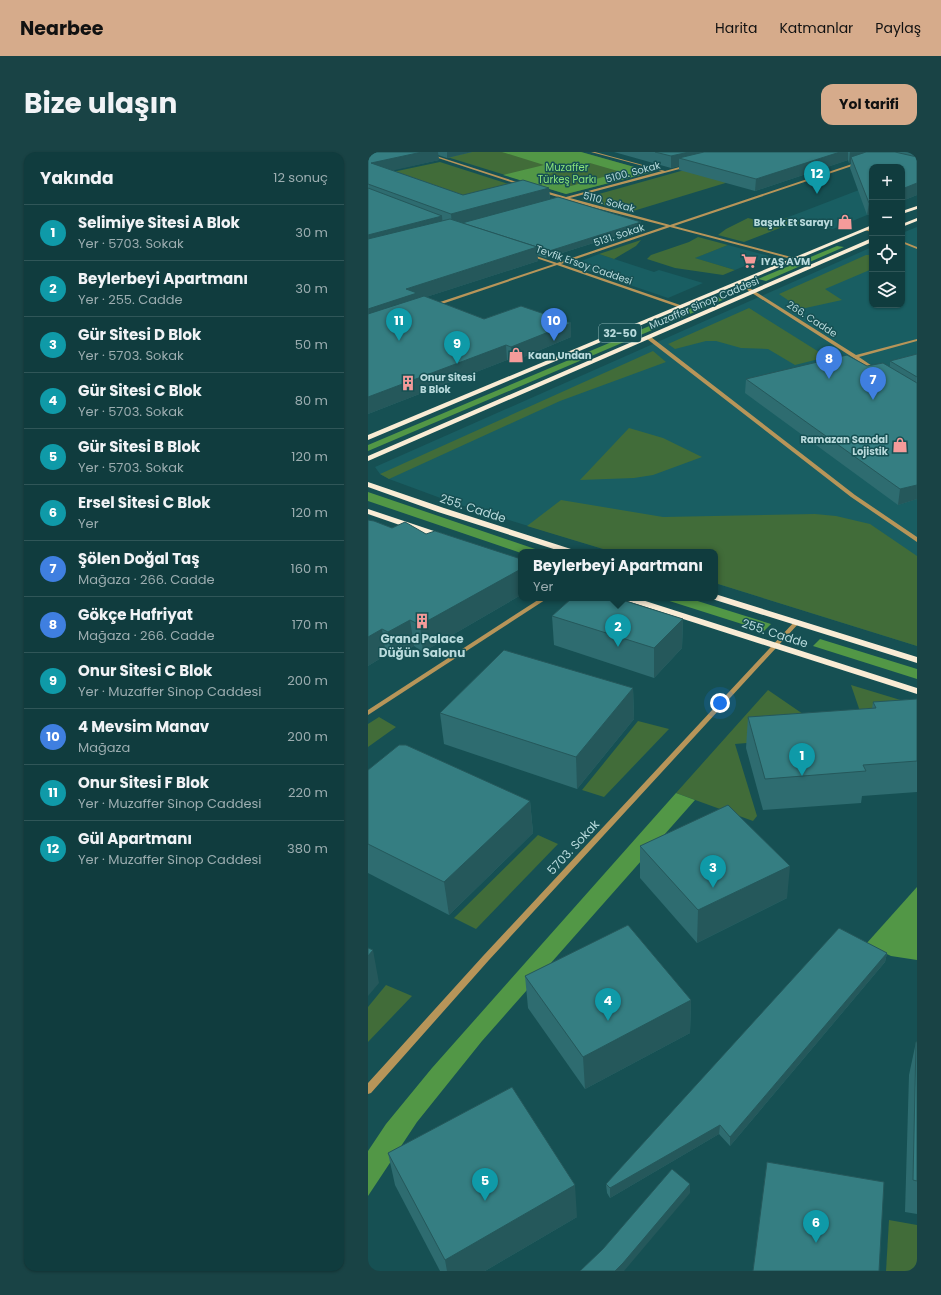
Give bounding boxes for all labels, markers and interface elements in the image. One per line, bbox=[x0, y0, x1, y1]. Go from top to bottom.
text: Nearbee bbox=[20, 15, 103, 42]
text: Harita bbox=[715, 18, 757, 38]
text: Katmanlar bbox=[779, 18, 853, 38]
text: Paylaş bbox=[875, 18, 921, 38]
text: Bize ulaşın bbox=[24, 84, 177, 123]
button: Yol tarifi bbox=[821, 84, 917, 125]
street label: 5100. Sokak bbox=[604, 157, 663, 187]
park label: Muzaffer Türkeş Parkı bbox=[538, 160, 596, 187]
pin: 12 bbox=[804, 161, 830, 194]
map controls bbox=[869, 164, 905, 308]
button: + bbox=[869, 164, 905, 200]
text: Yakında bbox=[40, 166, 113, 190]
text: 12 sonuç bbox=[273, 168, 328, 187]
street label: 5110. Sokak bbox=[581, 188, 637, 216]
button: − bbox=[869, 200, 905, 236]
text: Selimiye Sitesi A Blok bbox=[78, 212, 240, 233]
shop icon: Başak Et Sarayı bbox=[836, 213, 854, 231]
place label: Başak Et Sarayı bbox=[754, 215, 833, 230]
street label: 5131. Sokak bbox=[592, 219, 647, 250]
text: 1 bbox=[51, 223, 55, 242]
text: 30 m bbox=[295, 223, 328, 242]
text: Yer · 5703. Sokak bbox=[78, 234, 184, 253]
button: locate bbox=[869, 236, 905, 272]
street label: Tevfik Ersoy Caddesi bbox=[534, 241, 634, 289]
supermarket icon: IYAŞ AVM bbox=[740, 252, 758, 270]
place label: IYAŞ AVM bbox=[761, 254, 810, 269]
text: Beylerbeyi Apartmanı bbox=[78, 268, 248, 289]
button: layers bbox=[869, 272, 905, 308]
street label: Muzaffer Sinop Caddesi bbox=[647, 273, 761, 333]
text: 2 bbox=[49, 279, 57, 298]
text: 30 m bbox=[295, 279, 328, 298]
text: Yer · 255. Cadde bbox=[78, 290, 183, 309]
street label: 266. Cadde bbox=[784, 297, 840, 341]
pin: 11 bbox=[386, 308, 412, 341]
pin: 10 bbox=[541, 308, 567, 341]
text: Gür Sitesi D Blok bbox=[78, 324, 201, 345]
road number: 32-50 bbox=[599, 324, 641, 342]
pin: 9 bbox=[444, 331, 470, 364]
text: 3 bbox=[49, 335, 57, 354]
text: 50 m bbox=[295, 335, 328, 354]
text: Yer · 5703. Sokak bbox=[78, 346, 184, 365]
shop icon: Kaan Undan bbox=[507, 346, 525, 364]
pin: 8 bbox=[816, 346, 842, 379]
place label: Kaan Undan bbox=[528, 348, 592, 363]
pin: 7 bbox=[860, 367, 886, 400]
place label: Onur Sitesi B Blok bbox=[420, 370, 476, 397]
building icon: Onur Sitesi B Blok bbox=[399, 374, 417, 392]
text: Gür Sitesi C Blok bbox=[78, 380, 202, 401]
text: 4 bbox=[49, 391, 57, 410]
text: 80 m bbox=[295, 391, 328, 410]
text: Yer · 5703. Sokak bbox=[78, 402, 184, 421]
place label: Ramazan Sandal Lojistik bbox=[800, 432, 889, 459]
text: Gür Sitesi B Blok bbox=[78, 436, 200, 457]
shop icon: Ramazan Sandal Lojistik bbox=[891, 436, 909, 454]
text: 5 bbox=[49, 447, 57, 466]
text: 120 m bbox=[291, 447, 328, 466]
text: Yer · 5703. Sokak bbox=[78, 458, 184, 477]
street label: 255. Cadde bbox=[438, 489, 508, 527]
text: Ersel Sitesi C Blok bbox=[78, 492, 210, 513]
text: 6 bbox=[49, 503, 57, 522]
text: 120 m bbox=[291, 503, 328, 522]
text: Yer bbox=[78, 514, 99, 533]
text: Şölen Doğal Taş bbox=[78, 548, 200, 569]
popup bbox=[518, 549, 718, 601]
text: Beylerbeyi Apartmanı bbox=[533, 555, 703, 576]
text: 7 bbox=[50, 559, 56, 578]
text: 160 m bbox=[291, 559, 328, 578]
text: Mağaza · 266. Cadde bbox=[78, 570, 215, 589]
text: Yer bbox=[533, 577, 553, 596]
text: Gökçe Hafriyat bbox=[78, 604, 193, 625]
building icon: Grand Palace Düğün Salonu bbox=[413, 612, 431, 630]
pin: 2 bbox=[605, 614, 631, 647]
street label: 255. Cadde bbox=[740, 614, 810, 652]
text: 8 bbox=[49, 615, 57, 634]
text: 170 m bbox=[292, 615, 328, 634]
text: Mağaza · 266. Cadde bbox=[78, 626, 215, 645]
place label: Grand Palace Düğün Salonu bbox=[379, 630, 465, 661]
text: Onur Sitesi C Blok bbox=[78, 660, 212, 681]
text: 9 bbox=[49, 671, 57, 690]
text: 200 m bbox=[287, 671, 328, 690]
text: Yer · Muzaffer Sinop Caddesi bbox=[78, 682, 262, 701]
your location bbox=[710, 693, 730, 713]
text: 4 Mevsim Manav bbox=[78, 716, 209, 737]
text: 10 bbox=[46, 727, 60, 746]
text: 200 m bbox=[287, 727, 328, 746]
text: Mağaza bbox=[78, 738, 130, 757]
pin: 1 bbox=[789, 743, 815, 776]
text: Onur Sitesi F Blok bbox=[78, 772, 209, 793]
text: 11 bbox=[48, 783, 58, 802]
text: 220 m bbox=[288, 783, 328, 802]
text: Yer · Muzaffer Sinop Caddesi bbox=[78, 794, 262, 813]
street label: 5703. Sokak bbox=[543, 815, 604, 878]
text: Gül Apartmanı bbox=[78, 828, 192, 849]
text: 12 bbox=[47, 839, 59, 858]
text: 380 m bbox=[287, 839, 328, 858]
text: Yer · Muzaffer Sinop Caddesi bbox=[78, 850, 262, 869]
pin: 3 bbox=[700, 855, 726, 888]
pin: 4 bbox=[595, 988, 621, 1021]
pin: 5 bbox=[472, 1168, 498, 1201]
pin: 6 bbox=[803, 1210, 829, 1243]

